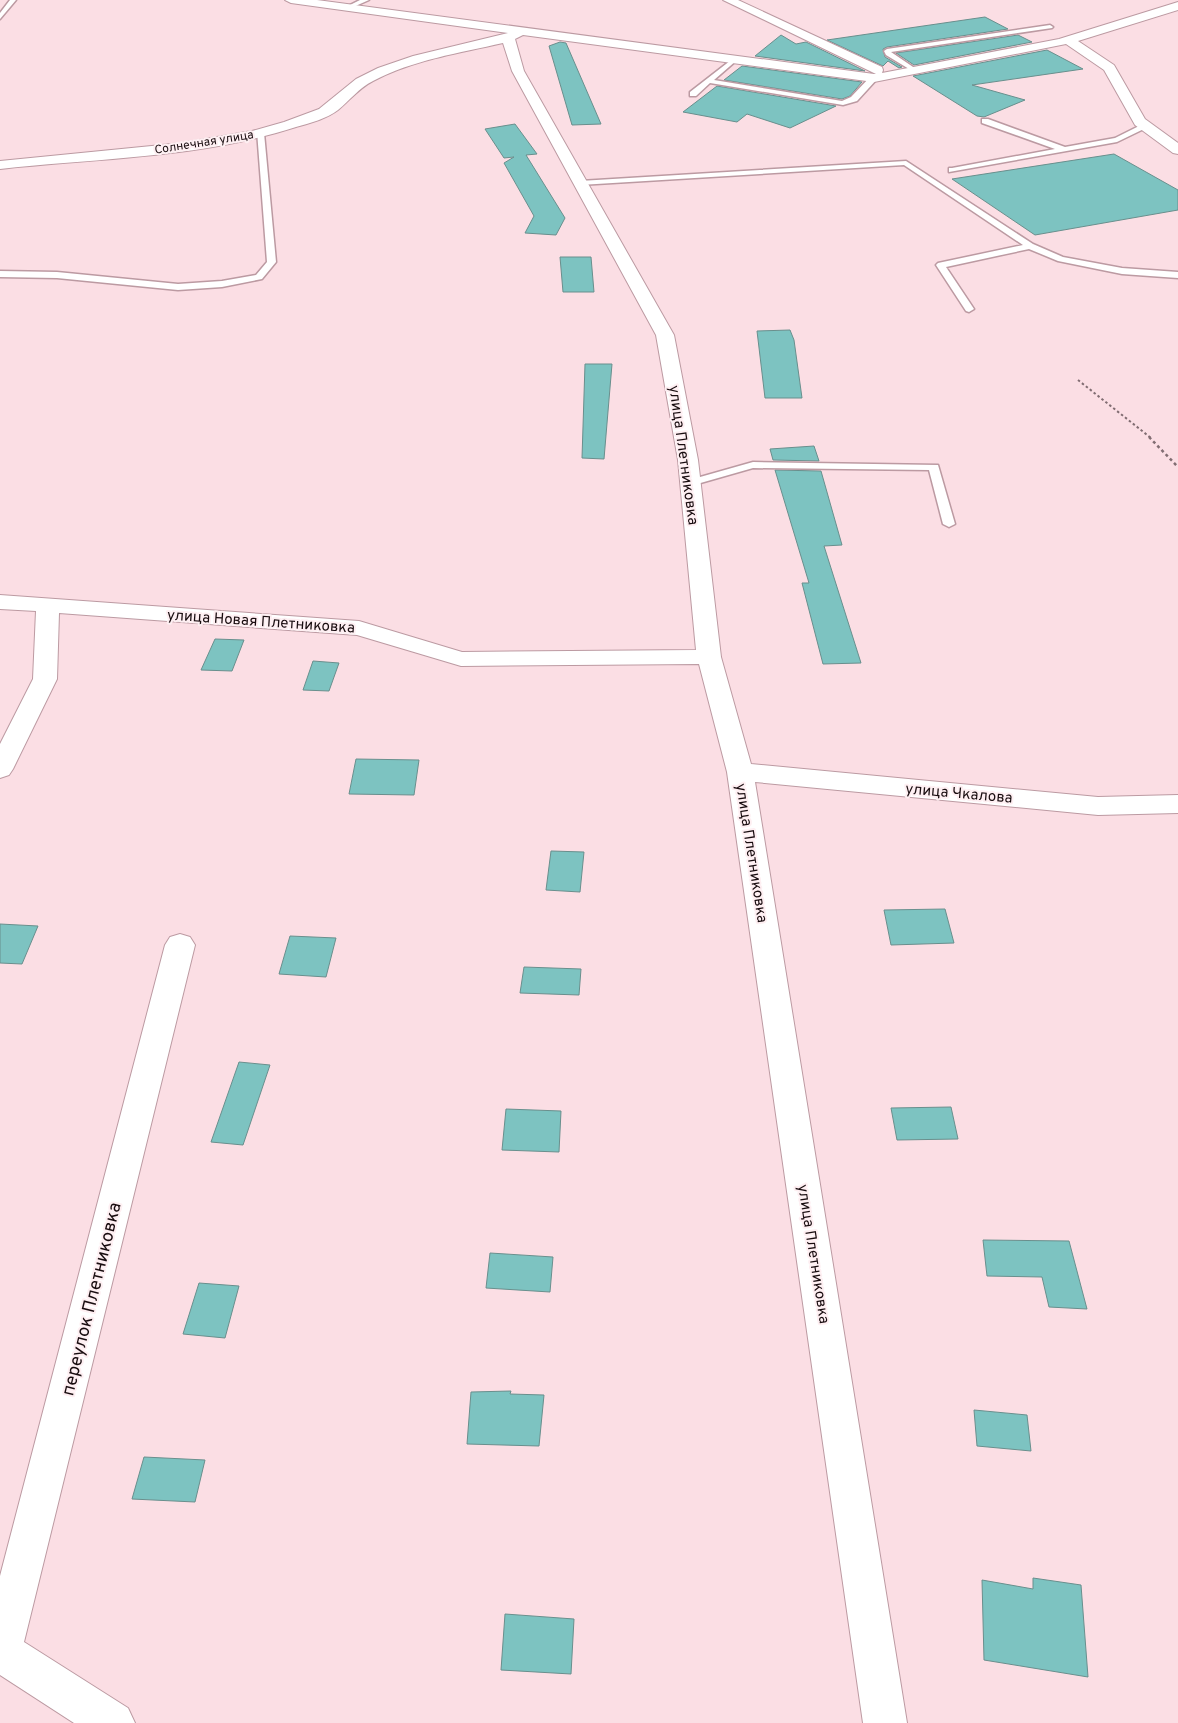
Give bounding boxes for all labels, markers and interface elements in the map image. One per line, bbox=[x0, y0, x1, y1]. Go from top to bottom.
street label: Солнечная улица bbox=[153, 127, 255, 159]
street label: улица Плетниковка bbox=[663, 384, 702, 526]
street label: улица Новая Плетниковка bbox=[166, 606, 355, 639]
street label: улица Чкалова bbox=[904, 780, 1013, 809]
street label: улица Плетниковка bbox=[730, 782, 771, 924]
street label: улица Плетниковка bbox=[792, 1183, 833, 1325]
street label: переулок Плетниковка bbox=[57, 1200, 128, 1398]

